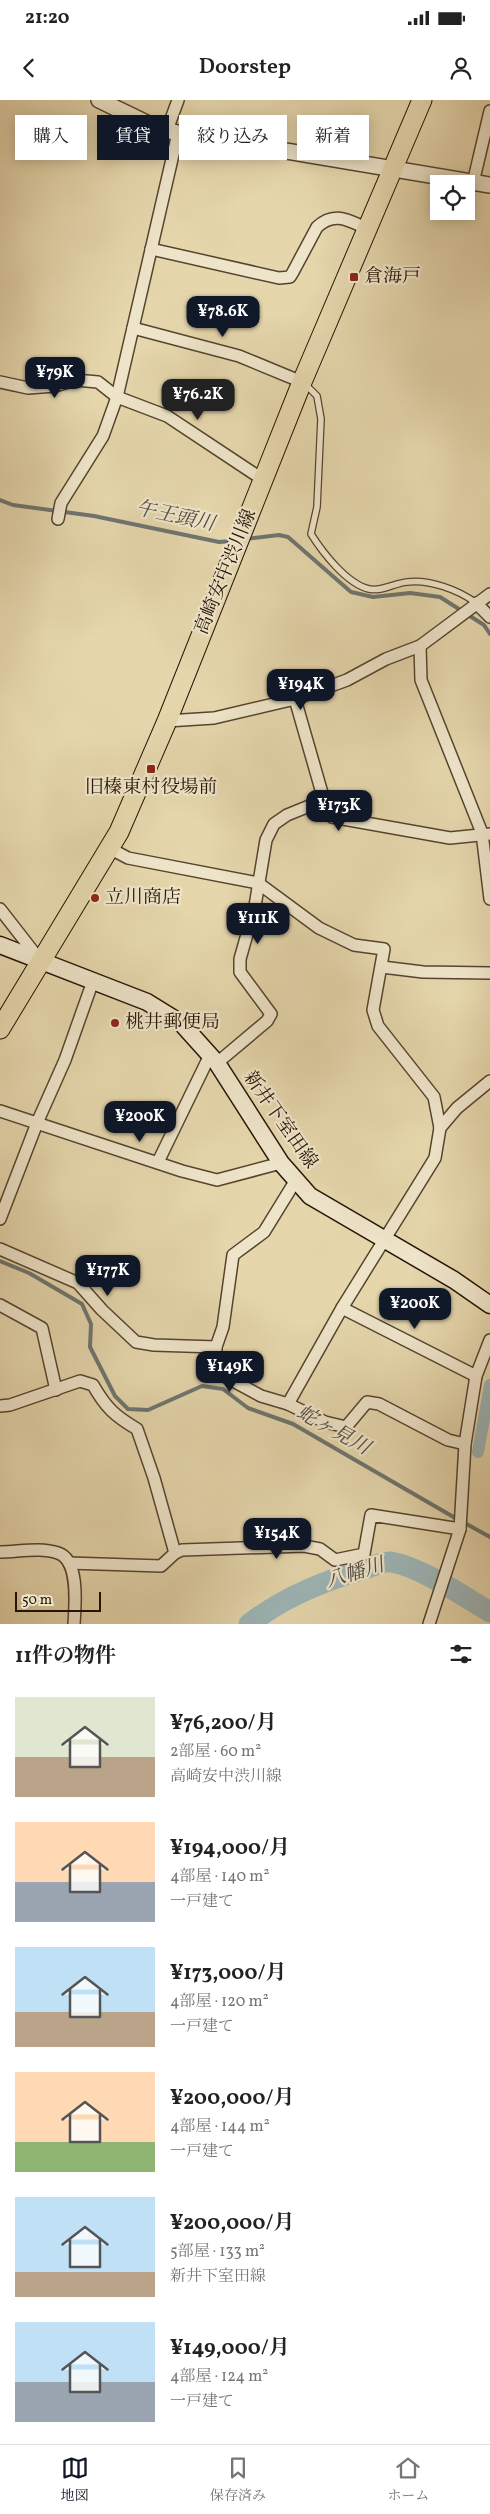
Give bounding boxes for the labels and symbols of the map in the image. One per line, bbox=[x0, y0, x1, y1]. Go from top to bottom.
place label: 倉海戸 bbox=[364, 264, 421, 290]
marker: 倉海戸 bbox=[348, 271, 360, 283]
pin: ¥78.6K bbox=[182, 296, 264, 338]
pin: ¥79K bbox=[25, 356, 85, 399]
pin: ¥76.2K bbox=[157, 378, 239, 421]
water label: 午王頭川 bbox=[133, 495, 219, 539]
street label: 高崎安中渋川線 bbox=[189, 505, 263, 639]
pin: ¥194K bbox=[266, 668, 336, 711]
marker: 旧榛東村役場前 bbox=[145, 763, 157, 775]
place label: 旧榛東村役場前 bbox=[84, 775, 218, 801]
pin: ¥173K bbox=[304, 790, 374, 832]
place label: 立川商店 bbox=[105, 885, 181, 911]
marker: 立川商店 bbox=[89, 892, 101, 904]
pin: ¥111K bbox=[223, 902, 293, 945]
place label: 桃井郵便局 bbox=[125, 1010, 220, 1036]
marker: 桃井郵便局 bbox=[109, 1017, 121, 1029]
street label: 新井下室田線 bbox=[237, 1066, 323, 1174]
pin: ¥200K bbox=[105, 1100, 175, 1143]
pin: ¥177K bbox=[73, 1254, 143, 1297]
pin: ¥200K bbox=[380, 1288, 450, 1330]
pin: ¥149K bbox=[195, 1350, 265, 1393]
water label: 蛇ヶ見川 bbox=[291, 1399, 377, 1464]
pin: ¥154K bbox=[242, 1518, 312, 1560]
water label: 八幡川 bbox=[322, 1551, 390, 1596]
scale bar bbox=[15, 1589, 101, 1612]

